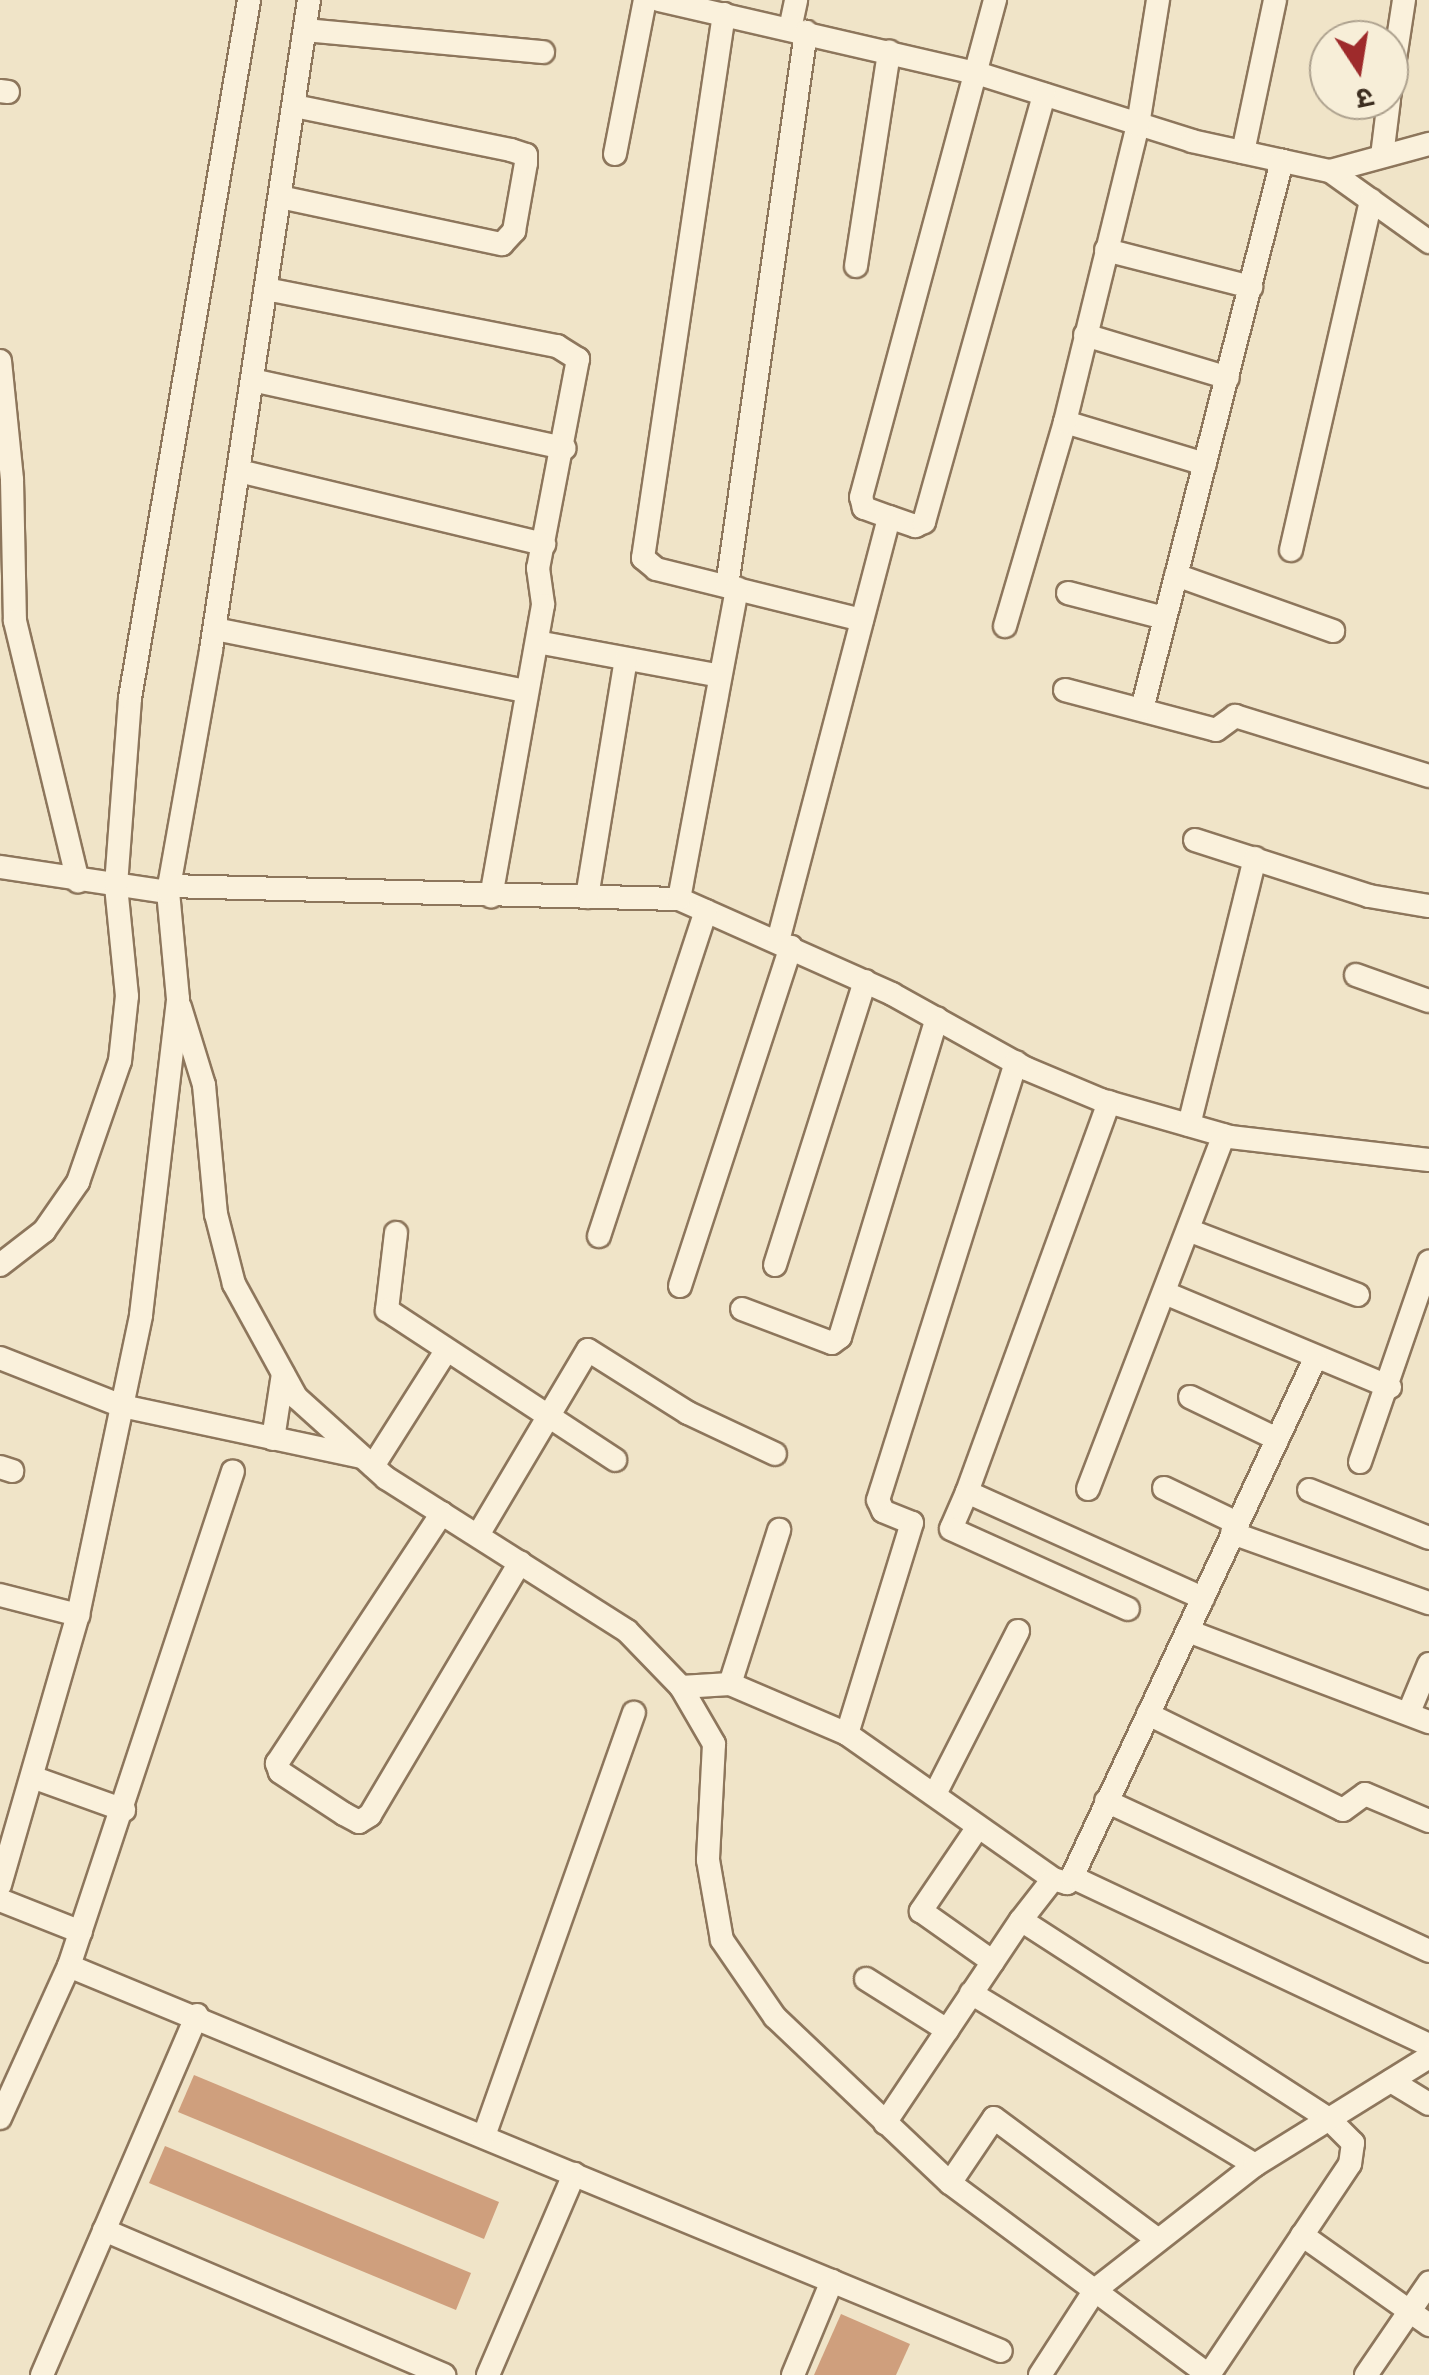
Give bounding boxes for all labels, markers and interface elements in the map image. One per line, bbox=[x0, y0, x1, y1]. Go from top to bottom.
north arrow bbox=[1309, 20, 1409, 120]
text: उ bbox=[1354, 81, 1376, 115]

